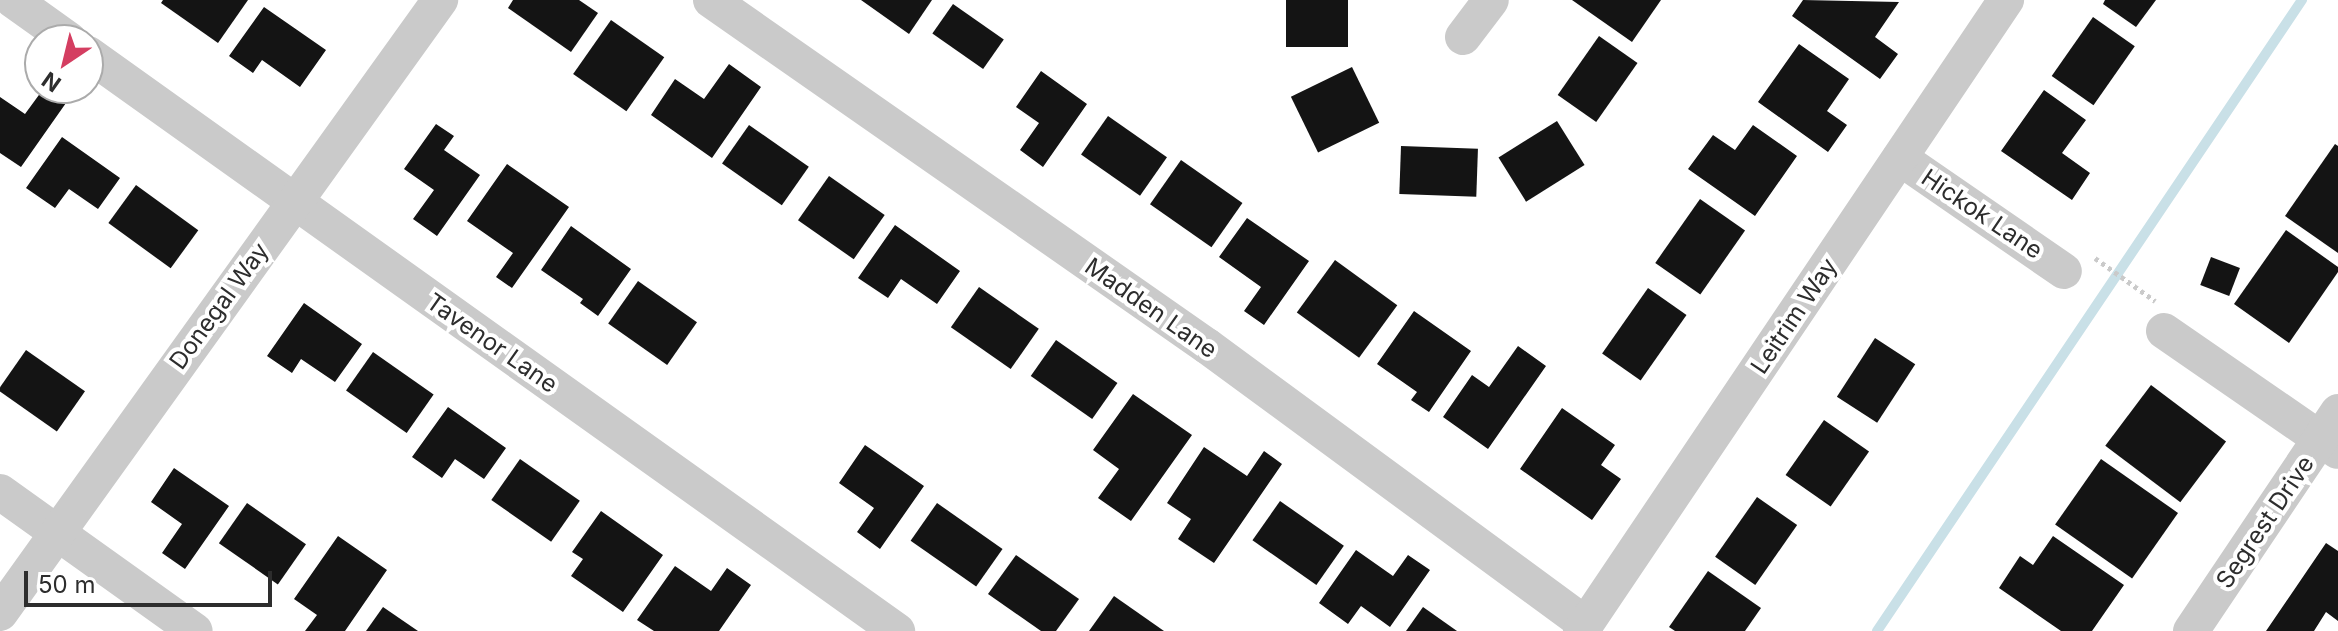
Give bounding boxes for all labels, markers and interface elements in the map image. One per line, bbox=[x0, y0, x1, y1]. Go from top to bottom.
north arrow bbox=[24, 24, 104, 104]
text: N bbox=[37, 67, 66, 97]
street label: Hickok Lane bbox=[1916, 163, 2048, 265]
street label: Donegal Way bbox=[163, 237, 275, 375]
street label: Madden Lane bbox=[1079, 252, 1223, 364]
street label: Leitrim Way bbox=[1745, 253, 1843, 379]
street label: Tavenor Lane bbox=[421, 287, 563, 399]
street label: Segrest Drive bbox=[2210, 450, 2320, 594]
scale bar bbox=[28, 555, 276, 605]
text: 50 m bbox=[38, 570, 96, 599]

